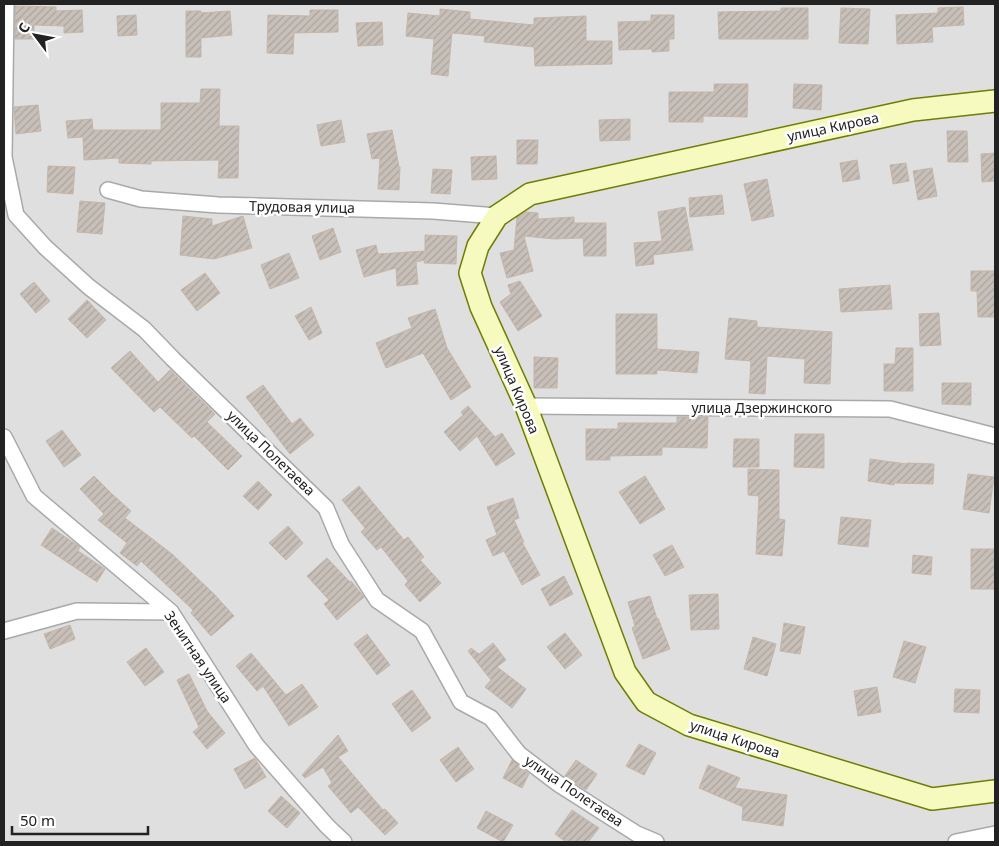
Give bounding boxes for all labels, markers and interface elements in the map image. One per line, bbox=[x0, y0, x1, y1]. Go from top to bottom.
north arrow bbox=[10, 10, 60, 60]
text: С bbox=[13, 19, 34, 37]
street label: улица Кирова bbox=[785, 108, 881, 146]
street label: Трудовая улица bbox=[249, 196, 355, 217]
street label: улица Кирова bbox=[490, 343, 544, 436]
street label: улица Дзержинского bbox=[692, 398, 832, 417]
street label: улица Полетаева bbox=[223, 406, 319, 500]
street label: Зенитная улица bbox=[161, 607, 236, 707]
street label: улица Кирова bbox=[688, 715, 782, 762]
street label: улица Полетаева bbox=[521, 750, 627, 831]
scale bar bbox=[12, 804, 149, 836]
text: 50 m bbox=[20, 810, 55, 830]

